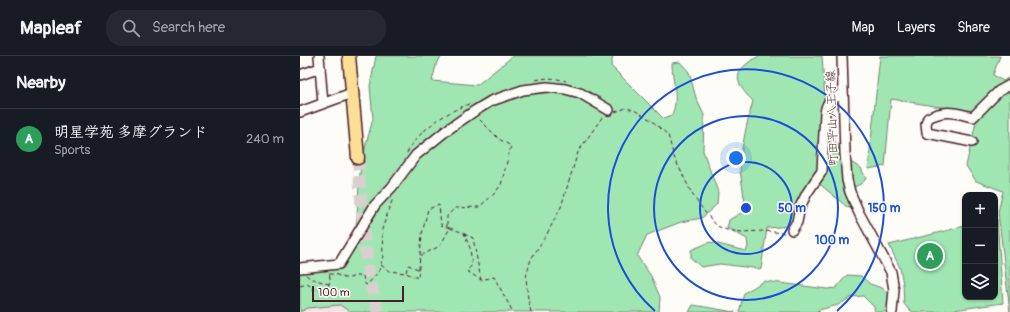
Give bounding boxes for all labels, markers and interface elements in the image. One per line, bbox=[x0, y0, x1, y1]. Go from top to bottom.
search box bbox=[106, 10, 386, 46]
text: Mapleaf bbox=[20, 16, 82, 40]
icon: search bbox=[120, 17, 142, 39]
text: Search here bbox=[152, 18, 225, 37]
text: Map bbox=[852, 19, 875, 36]
text: Layers bbox=[897, 19, 935, 36]
text: Share bbox=[957, 19, 990, 36]
street label: 町田平山八王子線 bbox=[823, 70, 842, 166]
text: Nearby bbox=[16, 72, 65, 93]
text: 明星学苑 多摩グランド bbox=[54, 123, 207, 142]
text: A bbox=[25, 131, 33, 147]
text: 240 m bbox=[246, 131, 284, 147]
text: Sports bbox=[54, 142, 90, 158]
your location bbox=[726, 148, 746, 168]
map controls bbox=[962, 192, 998, 300]
button: + bbox=[962, 192, 998, 228]
centre of rings bbox=[739, 201, 753, 215]
text: 50 m bbox=[778, 201, 806, 216]
text: 150 m bbox=[868, 201, 901, 216]
button: − bbox=[962, 228, 998, 264]
text: 100 m bbox=[815, 233, 850, 248]
pin: A bbox=[917, 241, 943, 271]
button: layers bbox=[962, 264, 998, 300]
scale bar bbox=[312, 284, 404, 303]
text: 100 m bbox=[318, 286, 349, 299]

